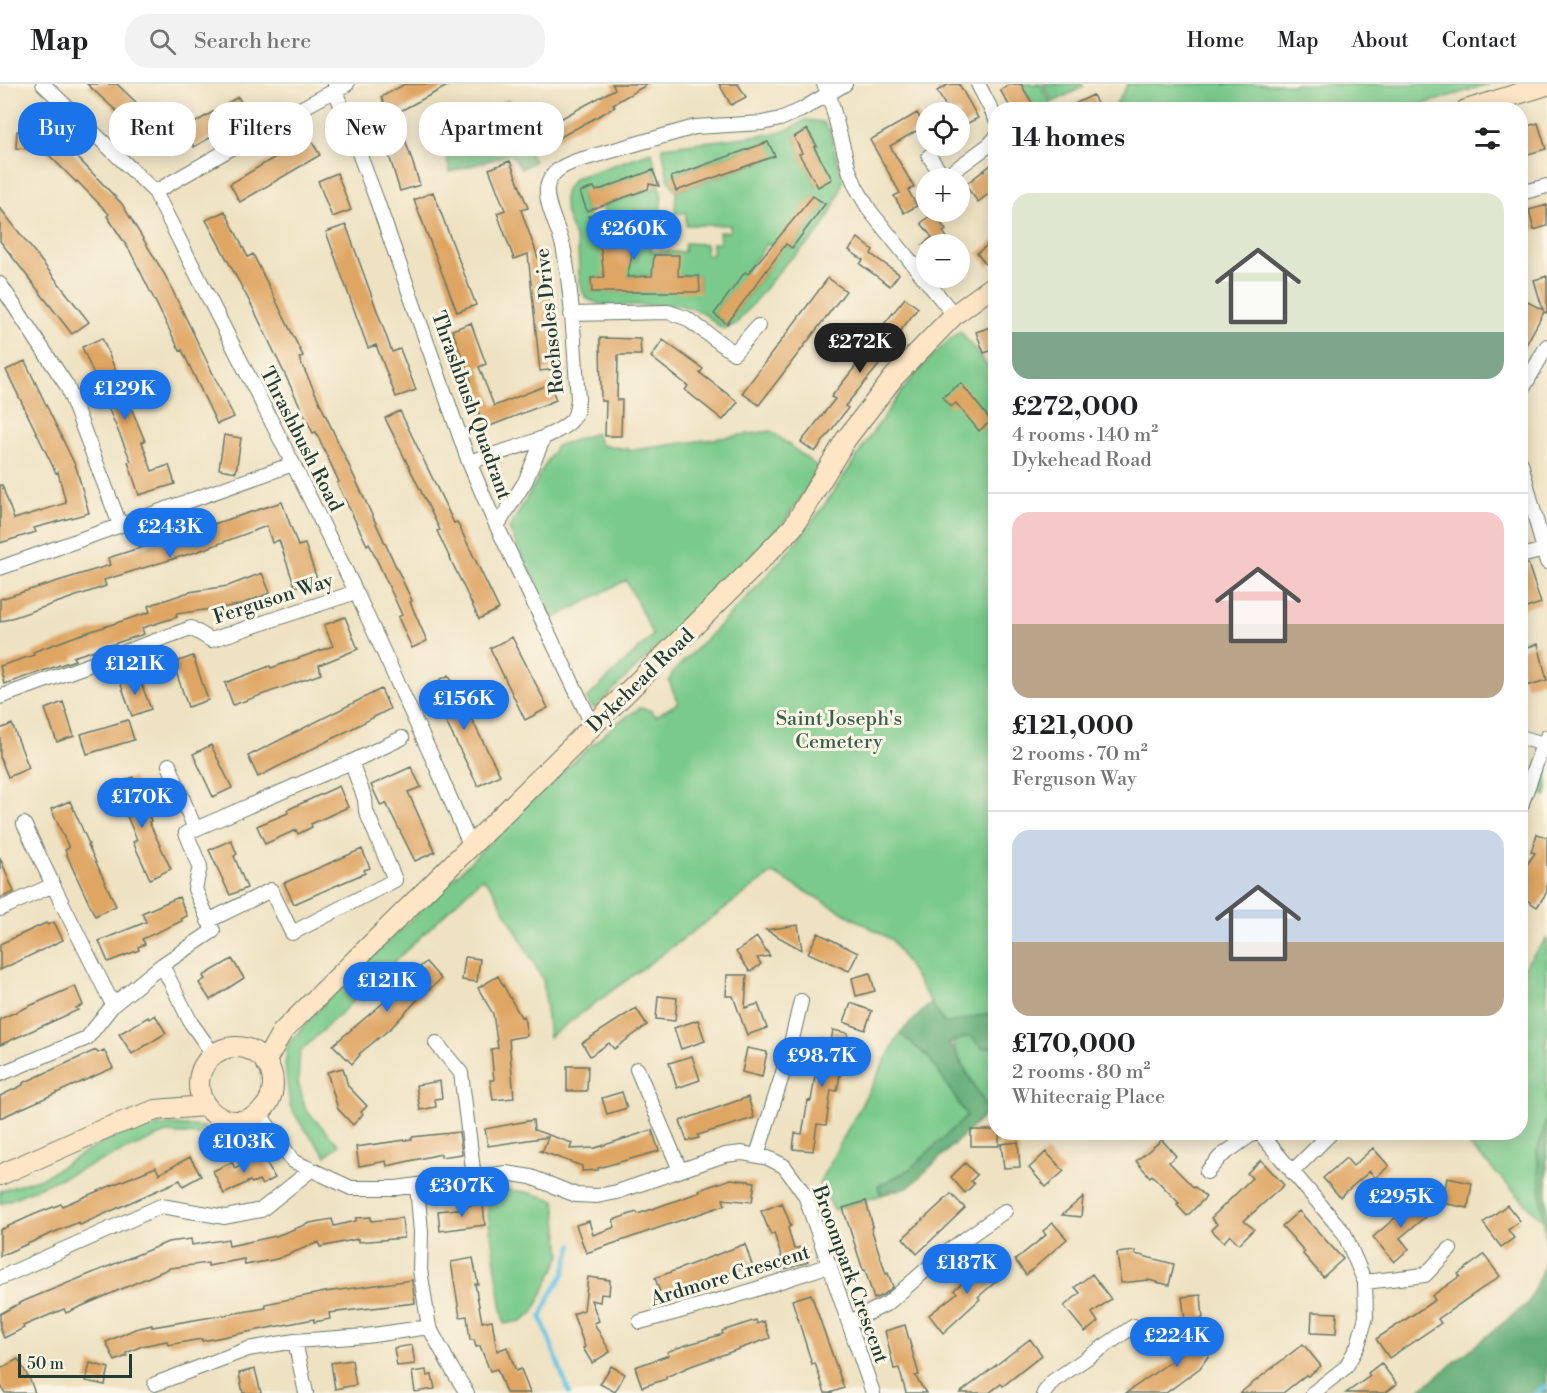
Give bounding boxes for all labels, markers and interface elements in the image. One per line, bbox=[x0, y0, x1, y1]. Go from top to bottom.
search box bbox=[125, 14, 545, 68]
text: Map bbox=[30, 24, 89, 59]
icon: search bbox=[146, 25, 179, 58]
text: Search here bbox=[194, 28, 311, 55]
text: Home bbox=[1187, 28, 1244, 54]
text: Map bbox=[1277, 28, 1319, 54]
text: About bbox=[1352, 28, 1409, 54]
text: Contact bbox=[1442, 28, 1517, 54]
chip: Buy bbox=[18, 102, 97, 156]
chip: Rent bbox=[109, 102, 196, 156]
chip: Filters bbox=[208, 102, 313, 156]
chip: New bbox=[325, 102, 407, 156]
chip: Apartment bbox=[419, 102, 564, 156]
map controls bbox=[916, 102, 970, 288]
button: locate bbox=[916, 102, 970, 156]
text: 14 homes bbox=[1012, 122, 1125, 154]
icon: filters bbox=[1471, 122, 1504, 155]
button: + bbox=[916, 168, 970, 222]
pin: £260K bbox=[592, 210, 676, 261]
text: £260K bbox=[600, 217, 668, 242]
icon: home bbox=[1204, 232, 1312, 340]
button: − bbox=[916, 234, 970, 288]
street label: Rochsoles Drive bbox=[530, 247, 571, 395]
street label: Thrashbush Quadrant bbox=[425, 308, 516, 503]
pin: £272K bbox=[818, 323, 902, 374]
text: £272K bbox=[828, 330, 892, 355]
street label: Thrashbush Road bbox=[253, 363, 348, 517]
pin: £129K bbox=[83, 370, 167, 421]
text: £129K bbox=[94, 377, 156, 402]
text: £272,000 bbox=[1012, 391, 1138, 423]
text: 4 rooms · 140 m² bbox=[1012, 423, 1158, 448]
text: Dykehead Road bbox=[1012, 448, 1152, 473]
pin: £243K bbox=[128, 508, 212, 559]
text: £243K bbox=[137, 515, 203, 540]
icon: home bbox=[1204, 551, 1312, 659]
street label: Ferguson Way bbox=[210, 568, 337, 631]
street label: Dykehead Road bbox=[582, 623, 700, 739]
pin: £121K bbox=[93, 645, 177, 696]
text: £121K bbox=[105, 652, 165, 677]
pin: £156K bbox=[422, 680, 506, 731]
text: £156K bbox=[433, 687, 495, 712]
park label: Saint Joseph's Cemetery bbox=[776, 707, 902, 755]
text: £121,000 bbox=[1012, 710, 1134, 742]
text: 2 rooms · 70 m² bbox=[1012, 742, 1148, 767]
text: Ferguson Way bbox=[1012, 767, 1137, 792]
pin: £170K bbox=[100, 778, 184, 829]
text: £170K bbox=[111, 785, 173, 810]
icon: home bbox=[1204, 869, 1312, 977]
pin: £121K bbox=[345, 962, 429, 1013]
text: £121K bbox=[357, 969, 417, 994]
text: £170,000 bbox=[1012, 1028, 1136, 1060]
pin: £98.7K bbox=[773, 1037, 871, 1088]
text: £98.7K bbox=[787, 1044, 857, 1069]
text: 2 rooms · 80 m² bbox=[1012, 1060, 1150, 1085]
text: Whitecraig Place bbox=[1012, 1085, 1165, 1110]
pin: £103K bbox=[202, 1123, 286, 1174]
text: £103K bbox=[213, 1130, 275, 1155]
pin: £307K bbox=[420, 1167, 504, 1218]
text: £307K bbox=[429, 1174, 495, 1199]
pin: £295K bbox=[1359, 1178, 1443, 1229]
street label: Broompark Crescent bbox=[805, 1181, 893, 1367]
text: £295K bbox=[1369, 1185, 1433, 1210]
street label: Ardmore Crescent bbox=[647, 1240, 813, 1313]
pin: £187K bbox=[925, 1244, 1009, 1295]
text: £187K bbox=[937, 1251, 997, 1276]
pin: £224K bbox=[1135, 1317, 1219, 1368]
text: £224K bbox=[1144, 1324, 1210, 1349]
scale bar bbox=[18, 1351, 132, 1378]
text: 50 m bbox=[27, 1354, 64, 1374]

